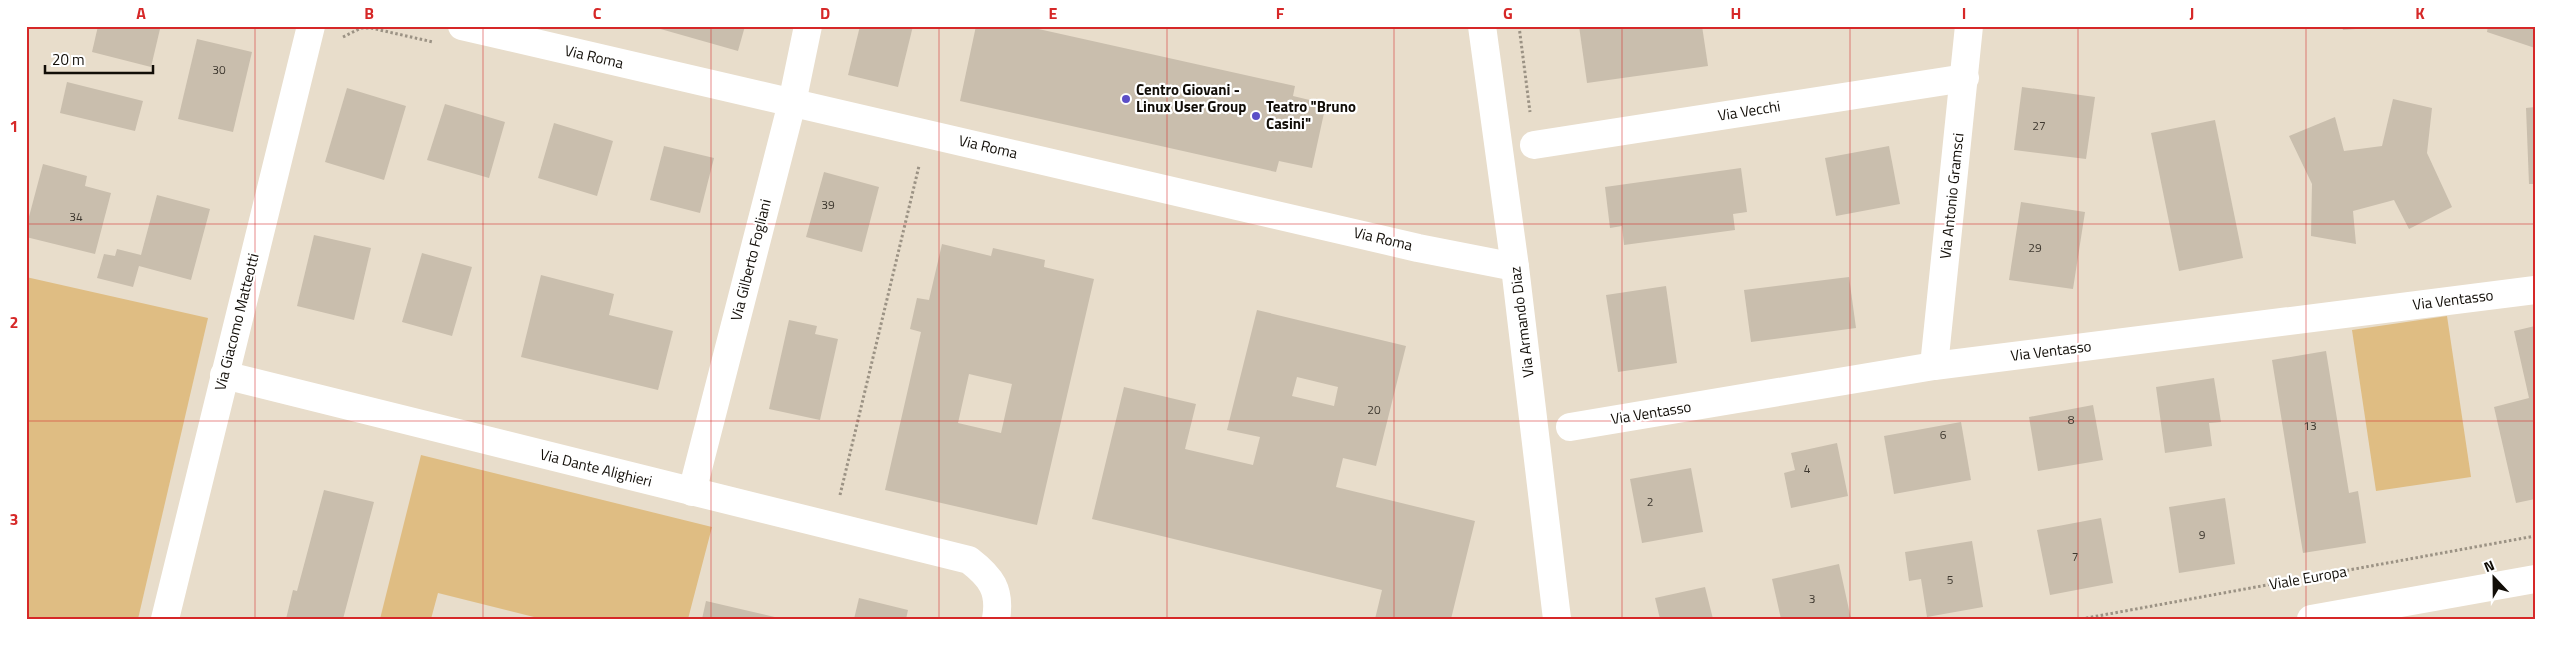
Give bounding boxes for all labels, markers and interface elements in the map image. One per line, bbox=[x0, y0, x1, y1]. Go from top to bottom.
text: A bbox=[136, 1, 146, 25]
text: B bbox=[364, 1, 374, 25]
text: C bbox=[593, 1, 602, 25]
text: D bbox=[820, 1, 830, 25]
text: E bbox=[1049, 1, 1058, 25]
text: F bbox=[1276, 1, 1285, 25]
text: G bbox=[1503, 1, 1513, 25]
text: H bbox=[1731, 1, 1741, 25]
text: I bbox=[1962, 1, 1966, 25]
text: J bbox=[2190, 1, 2194, 25]
text: K bbox=[2415, 1, 2425, 25]
street label: Via Roma bbox=[562, 39, 626, 75]
scale bar bbox=[45, 42, 152, 74]
text: 20 m bbox=[52, 48, 85, 71]
house number: 30 bbox=[212, 60, 226, 79]
place label: Centro Giovani - Linux User Group bbox=[1136, 78, 1246, 118]
marker: Centro Giovani - Linux User Group bbox=[1120, 93, 1132, 105]
street label: Via Vecchi bbox=[1716, 94, 1782, 127]
place label: Teatro "Bruno Casini" bbox=[1266, 95, 1356, 135]
marker: Teatro "Bruno Casini" bbox=[1250, 110, 1262, 122]
text: 1 bbox=[10, 114, 18, 138]
house number: 27 bbox=[2032, 116, 2046, 135]
street label: Via Roma bbox=[956, 129, 1020, 165]
street label: Via Antonio Gramsci bbox=[1933, 132, 1970, 260]
house number: 39 bbox=[821, 195, 835, 214]
street label: Via Gilberto Fogliani bbox=[724, 197, 777, 323]
house number: 34 bbox=[69, 207, 83, 226]
street label: Via Roma bbox=[1351, 221, 1415, 257]
house number: 29 bbox=[2028, 238, 2042, 257]
street label: Via Giacomo Matteotti bbox=[208, 251, 265, 393]
street label: Via Armando Diaz bbox=[1503, 265, 1540, 379]
street label: Via Ventasso bbox=[2411, 283, 2495, 316]
text: 2 bbox=[10, 310, 18, 334]
street label: Via Ventasso bbox=[2009, 334, 2093, 367]
street label: Via Ventasso bbox=[1609, 395, 1693, 430]
house number: 20 bbox=[1367, 400, 1381, 419]
house number: 8 bbox=[2068, 410, 2075, 429]
house number: 13 bbox=[2303, 416, 2317, 435]
house number: 6 bbox=[1940, 425, 1947, 444]
street label: Via Dante Alighieri bbox=[538, 442, 655, 493]
house number: 4 bbox=[1804, 459, 1811, 478]
house number: 2 bbox=[1647, 492, 1653, 511]
text: 3 bbox=[10, 507, 18, 531]
house number: 9 bbox=[2199, 525, 2206, 544]
house number: 7 bbox=[2072, 547, 2078, 566]
north arrow bbox=[2468, 552, 2518, 602]
text: N bbox=[2481, 554, 2497, 577]
street label: Viale Europa bbox=[2267, 559, 2349, 596]
house number: 5 bbox=[1947, 570, 1954, 589]
house number: 3 bbox=[1809, 589, 1815, 608]

